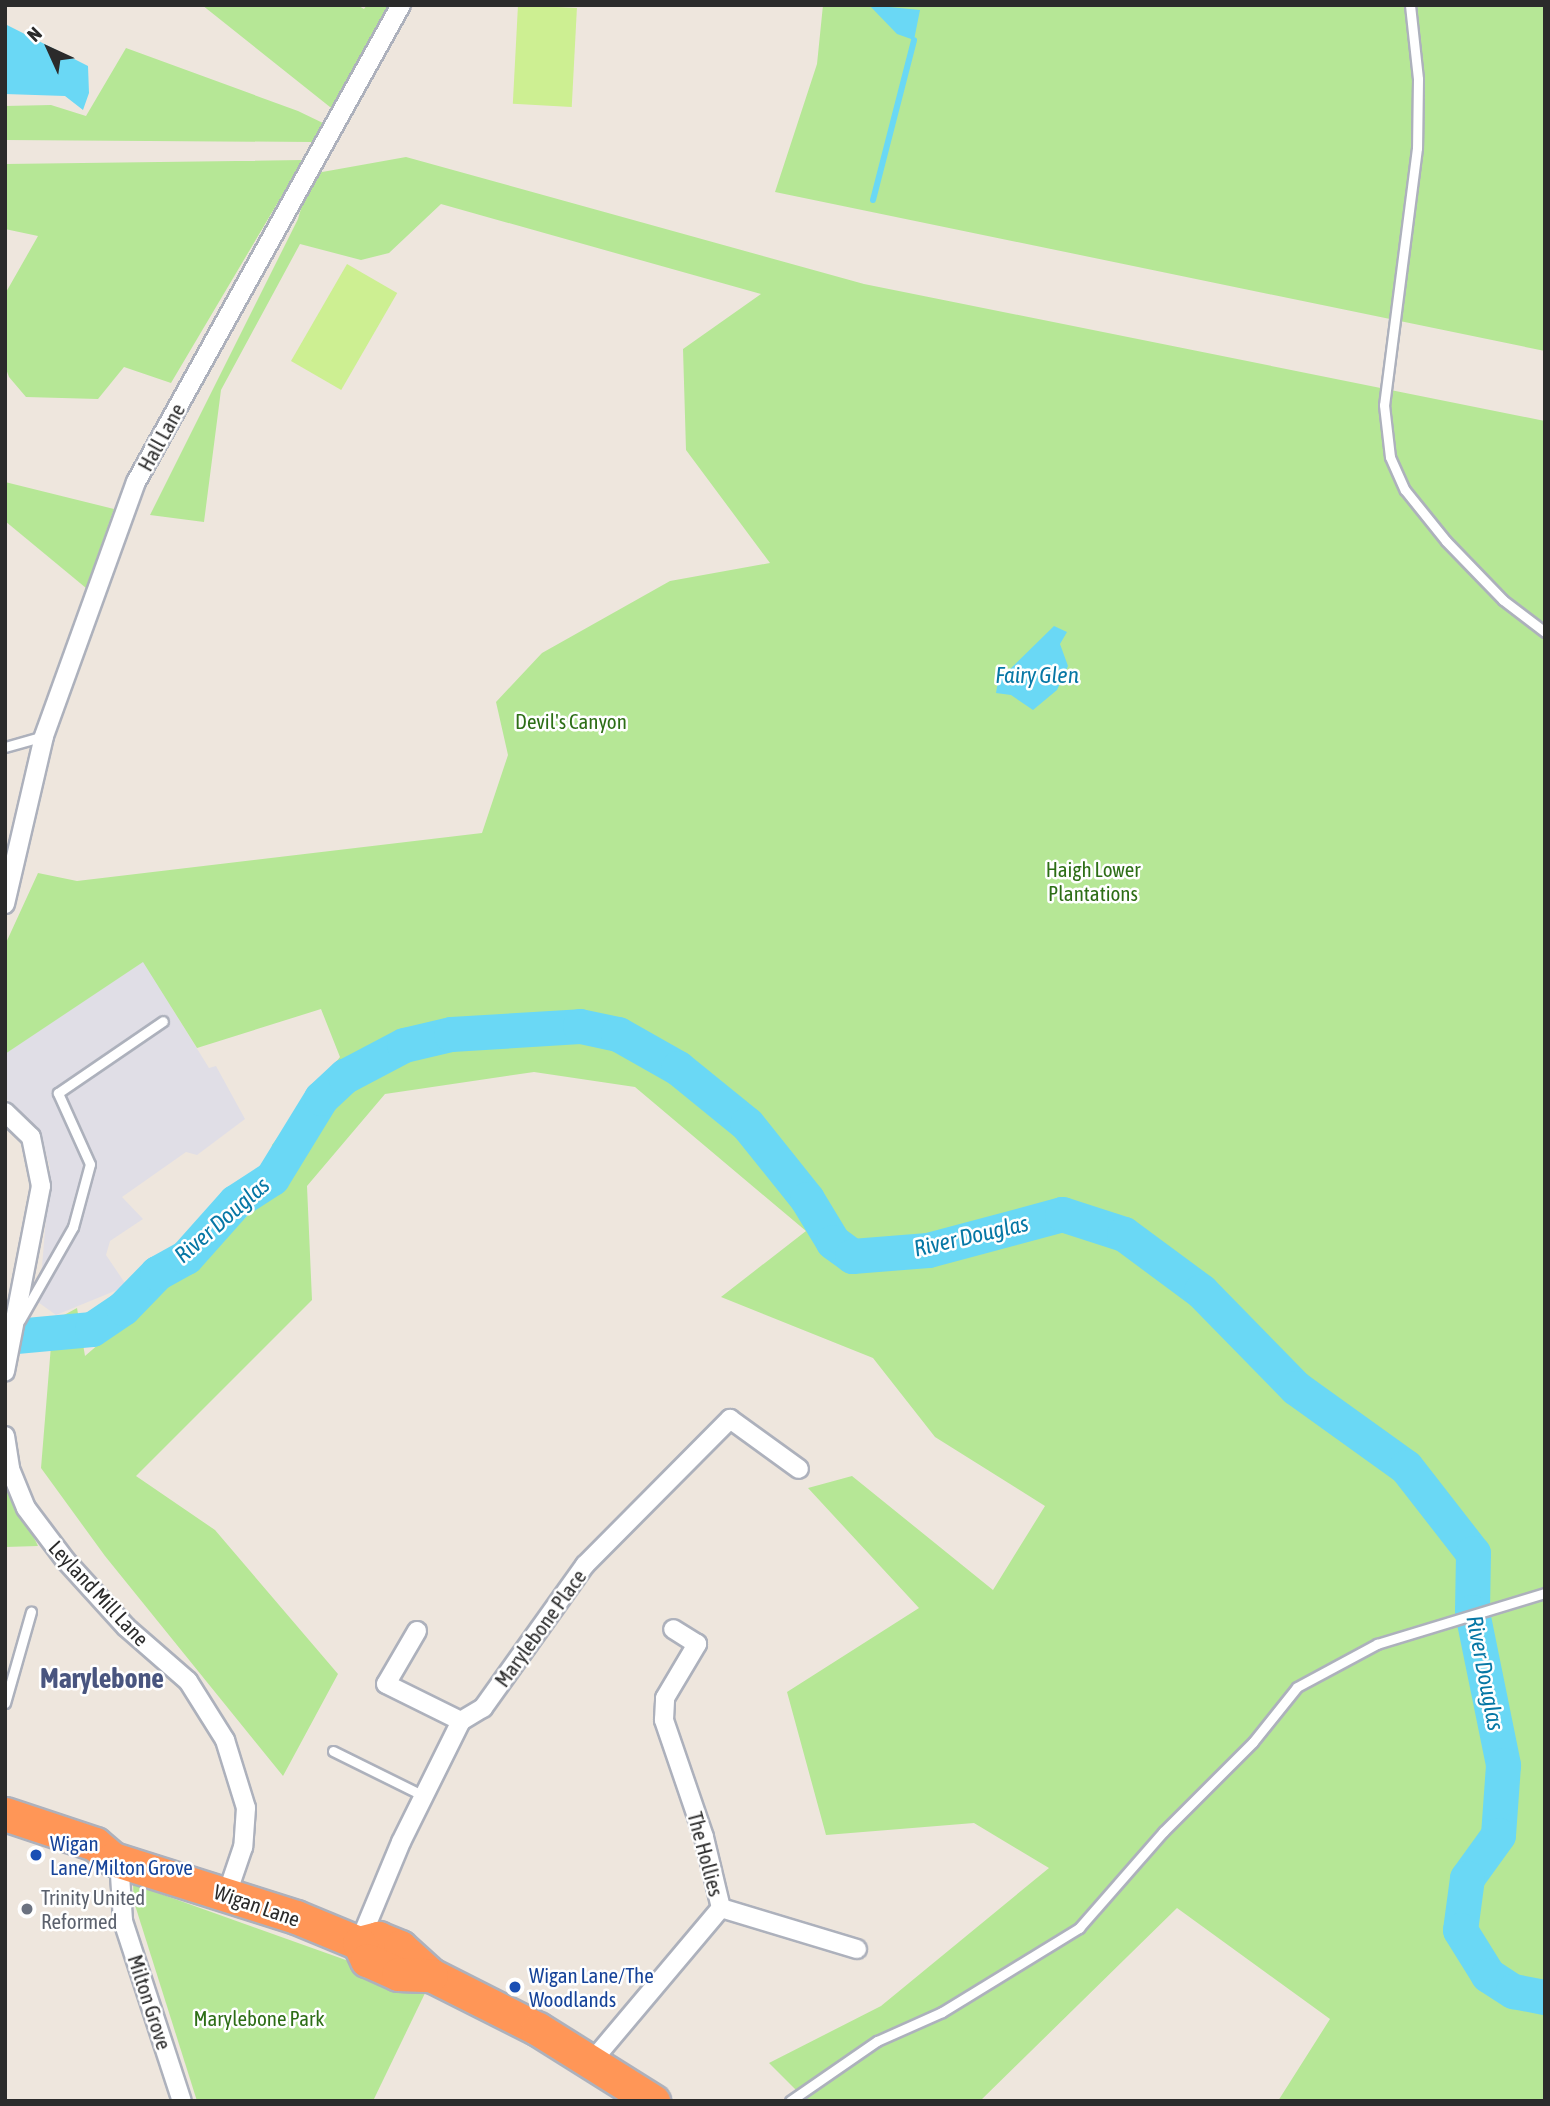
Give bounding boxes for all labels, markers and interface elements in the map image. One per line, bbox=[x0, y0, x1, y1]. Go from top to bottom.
north arrow bbox=[14, 14, 84, 84]
text: N bbox=[22, 22, 46, 46]
street label: Hall Lane bbox=[132, 399, 190, 475]
water label: Fairy Glen bbox=[995, 661, 1079, 689]
park label: Devil's Canyon bbox=[515, 708, 627, 734]
park label: Haigh Lower Plantations bbox=[1046, 856, 1140, 906]
water label: River Douglas bbox=[169, 1171, 275, 1269]
water label: River Douglas bbox=[911, 1209, 1031, 1263]
street label: Leyland Mill Lane bbox=[44, 1535, 154, 1651]
street label: Marylebone Place bbox=[489, 1564, 591, 1692]
water label: River Douglas bbox=[1460, 1613, 1510, 1733]
district label: Marylebone bbox=[40, 1661, 164, 1695]
street label: The Hollies bbox=[683, 1809, 729, 1899]
place label: Wigan Lane/Milton Grove bbox=[50, 1830, 193, 1880]
marker: Wigan Lane/Milton Grove bbox=[28, 1847, 44, 1863]
street label: Wigan Lane bbox=[211, 1879, 303, 1931]
place label: Trinity United Reformed bbox=[41, 1884, 145, 1934]
marker: Trinity United Reformed bbox=[19, 1901, 35, 1917]
street label: Milton Grove bbox=[123, 1951, 177, 2053]
place label: Wigan Lane/The Woodlands bbox=[529, 1962, 654, 2012]
marker: Wigan Lane/The Woodlands bbox=[507, 1979, 523, 1995]
park label: Marylebone Park bbox=[193, 2005, 325, 2031]

